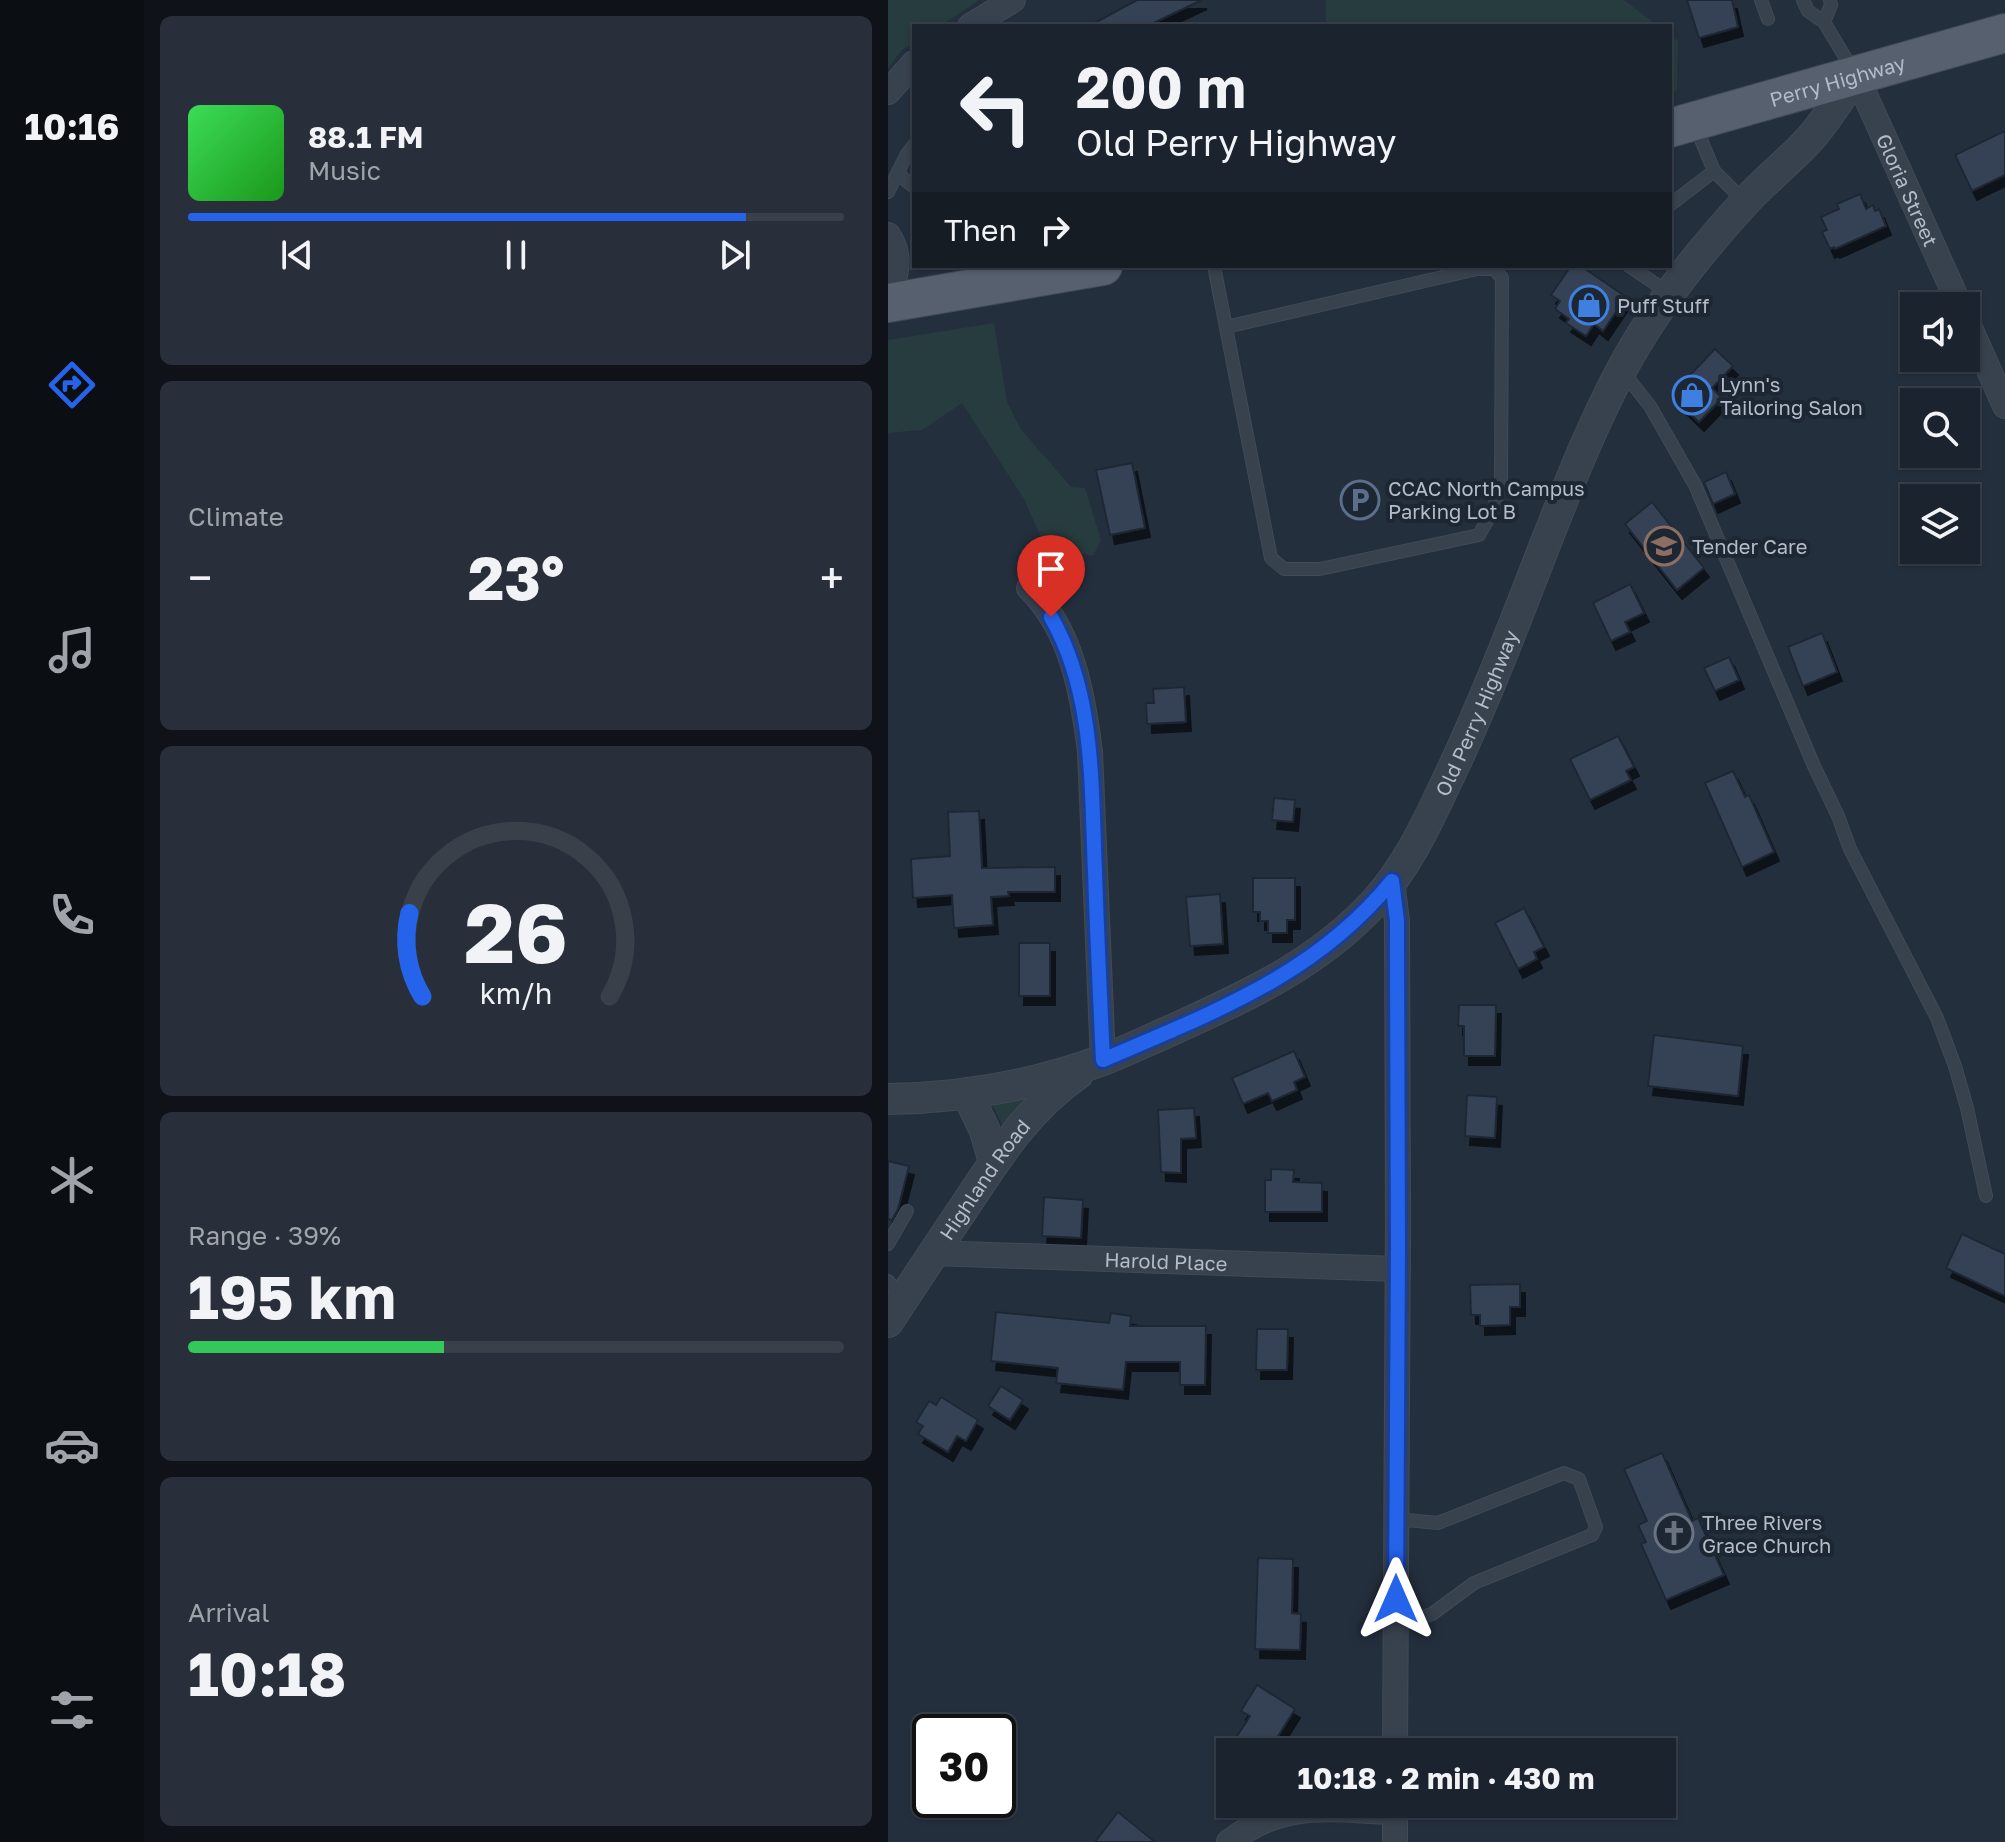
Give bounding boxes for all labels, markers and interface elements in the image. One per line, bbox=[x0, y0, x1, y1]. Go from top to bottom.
street label: Perry Highway bbox=[1767, 50, 1908, 111]
text: 200 m bbox=[1076, 53, 1246, 120]
icon: left bbox=[944, 56, 1048, 160]
text: 10:16 bbox=[25, 105, 119, 148]
text: 88.1 FM bbox=[308, 119, 424, 155]
text: Old Perry Highway bbox=[1076, 121, 1397, 164]
street label: Gloria Street bbox=[1872, 130, 1944, 250]
text: Music bbox=[308, 155, 381, 186]
icon: right bbox=[1033, 208, 1077, 252]
text: Then bbox=[944, 212, 1017, 248]
icon: previous bbox=[275, 233, 319, 277]
icon: pause bbox=[494, 233, 538, 277]
icon: next bbox=[713, 233, 757, 277]
shop icon: Puff Stuff bbox=[1568, 284, 1610, 326]
map controls bbox=[1900, 292, 1980, 564]
button: sound bbox=[1900, 292, 1980, 372]
place label: Puff Stuff bbox=[1617, 293, 1709, 317]
icon: directions bbox=[44, 357, 100, 413]
place label: Lynn's Tailoring Salon bbox=[1720, 372, 1863, 419]
shop icon: Lynn's Tailoring Salon bbox=[1671, 374, 1713, 416]
button: search bbox=[1900, 388, 1980, 468]
place label: CCAC North Campus Parking Lot B bbox=[1388, 476, 1585, 523]
parking icon: CCAC North Campus Parking Lot B bbox=[1339, 479, 1381, 521]
button: layers bbox=[1900, 484, 1980, 564]
text: Climate bbox=[188, 501, 284, 532]
school or university icon: Tender Care bbox=[1643, 525, 1685, 567]
place label: Tender Care bbox=[1692, 534, 1807, 558]
pin bbox=[1017, 535, 1085, 617]
text: 23° bbox=[468, 541, 564, 613]
icon: arrive bbox=[1029, 547, 1073, 591]
text: − bbox=[188, 551, 212, 604]
text: + bbox=[820, 551, 844, 604]
icon: music bbox=[44, 622, 100, 678]
street label: Old Perry Highway bbox=[1430, 627, 1523, 800]
text: 26 bbox=[464, 881, 568, 981]
icon: phone bbox=[44, 887, 100, 943]
text: km/h bbox=[480, 976, 552, 1010]
street label: Highland Road bbox=[934, 1114, 1035, 1244]
icon: climate bbox=[44, 1152, 100, 1208]
text: Range · 39% bbox=[188, 1220, 341, 1251]
street label: Harold Place bbox=[1104, 1247, 1228, 1275]
text: 195 km bbox=[188, 1260, 396, 1332]
icon: car bbox=[44, 1417, 100, 1473]
place label: Three Rivers Grace Church bbox=[1702, 1510, 1831, 1557]
church icon: Three Rivers Grace Church bbox=[1653, 1512, 1695, 1554]
position arrow bbox=[1354, 1557, 1438, 1641]
text: Arrival bbox=[188, 1597, 269, 1628]
text: 10:18 bbox=[188, 1637, 346, 1709]
icon: filters bbox=[44, 1682, 100, 1738]
speed limit sign: 30 bbox=[912, 1714, 1016, 1818]
text: 10:18 · 2 min · 430 m bbox=[1297, 1760, 1595, 1796]

